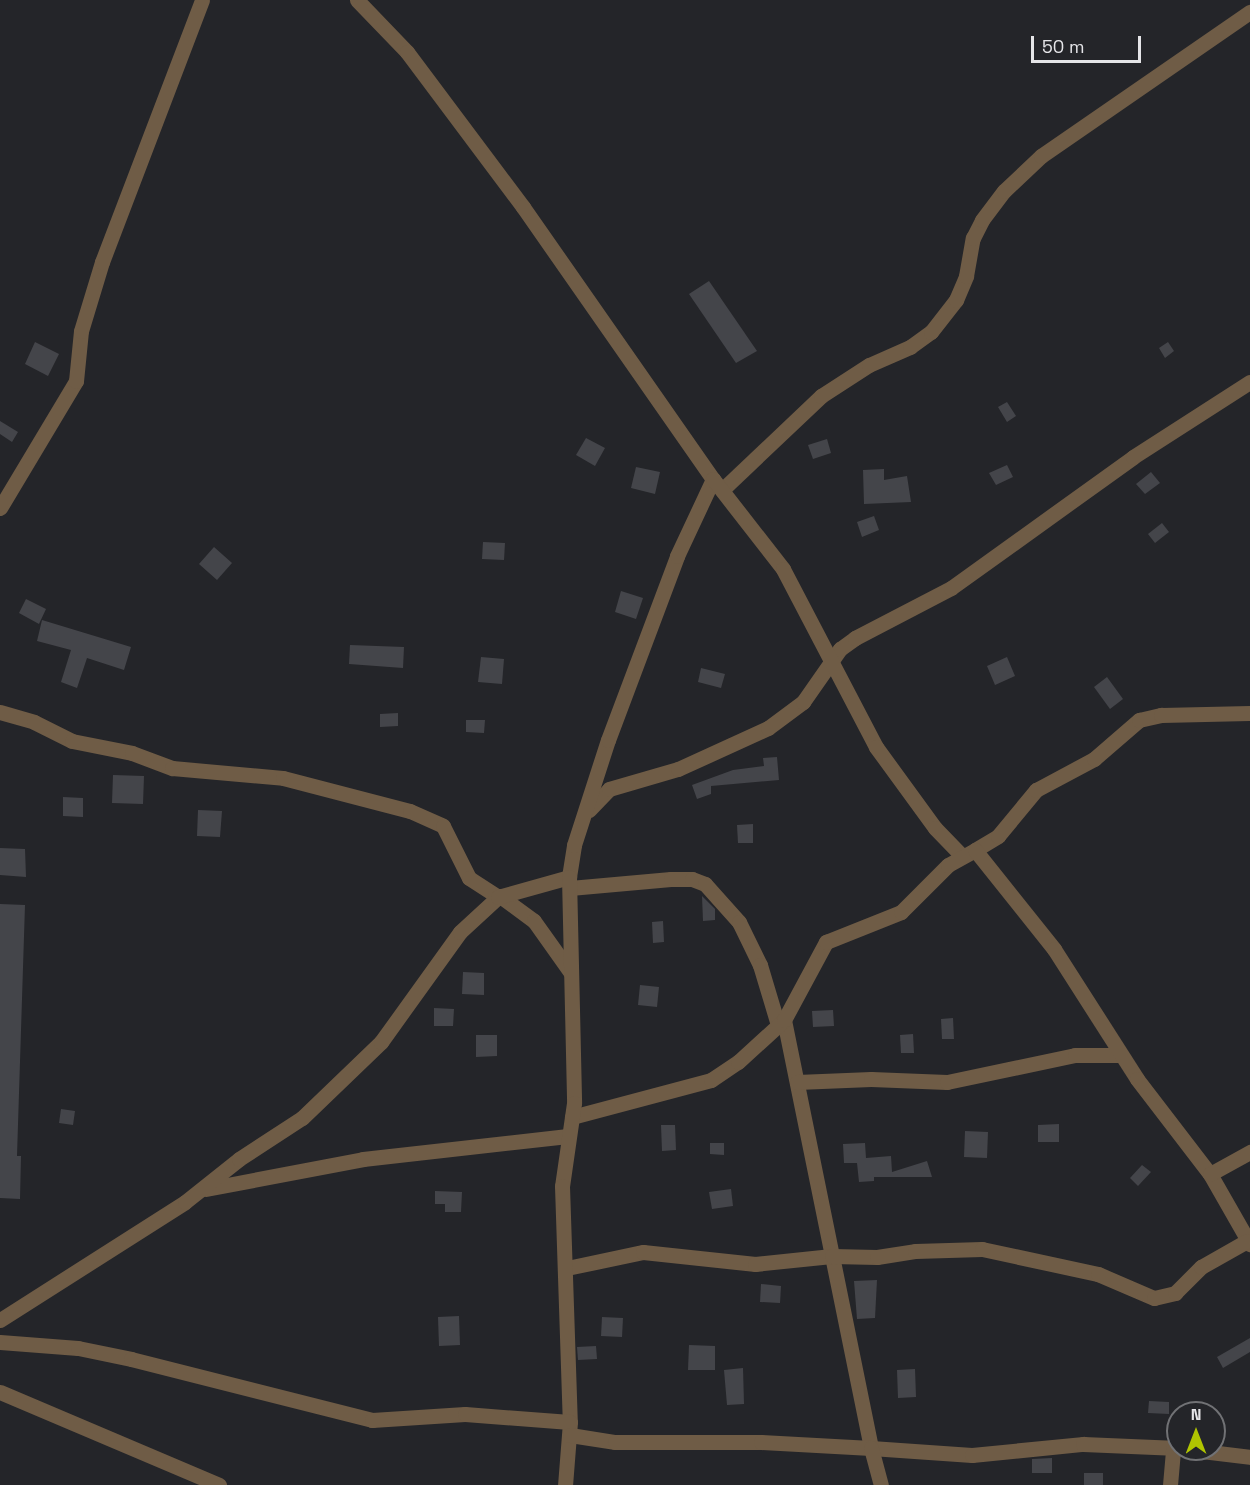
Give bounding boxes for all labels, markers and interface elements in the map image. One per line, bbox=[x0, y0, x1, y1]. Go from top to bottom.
scale bar bbox=[1034, 24, 1144, 62]
text: 50 m bbox=[1042, 35, 1084, 58]
north arrow bbox=[1166, 1401, 1226, 1461]
text: N bbox=[1191, 1404, 1201, 1425]

